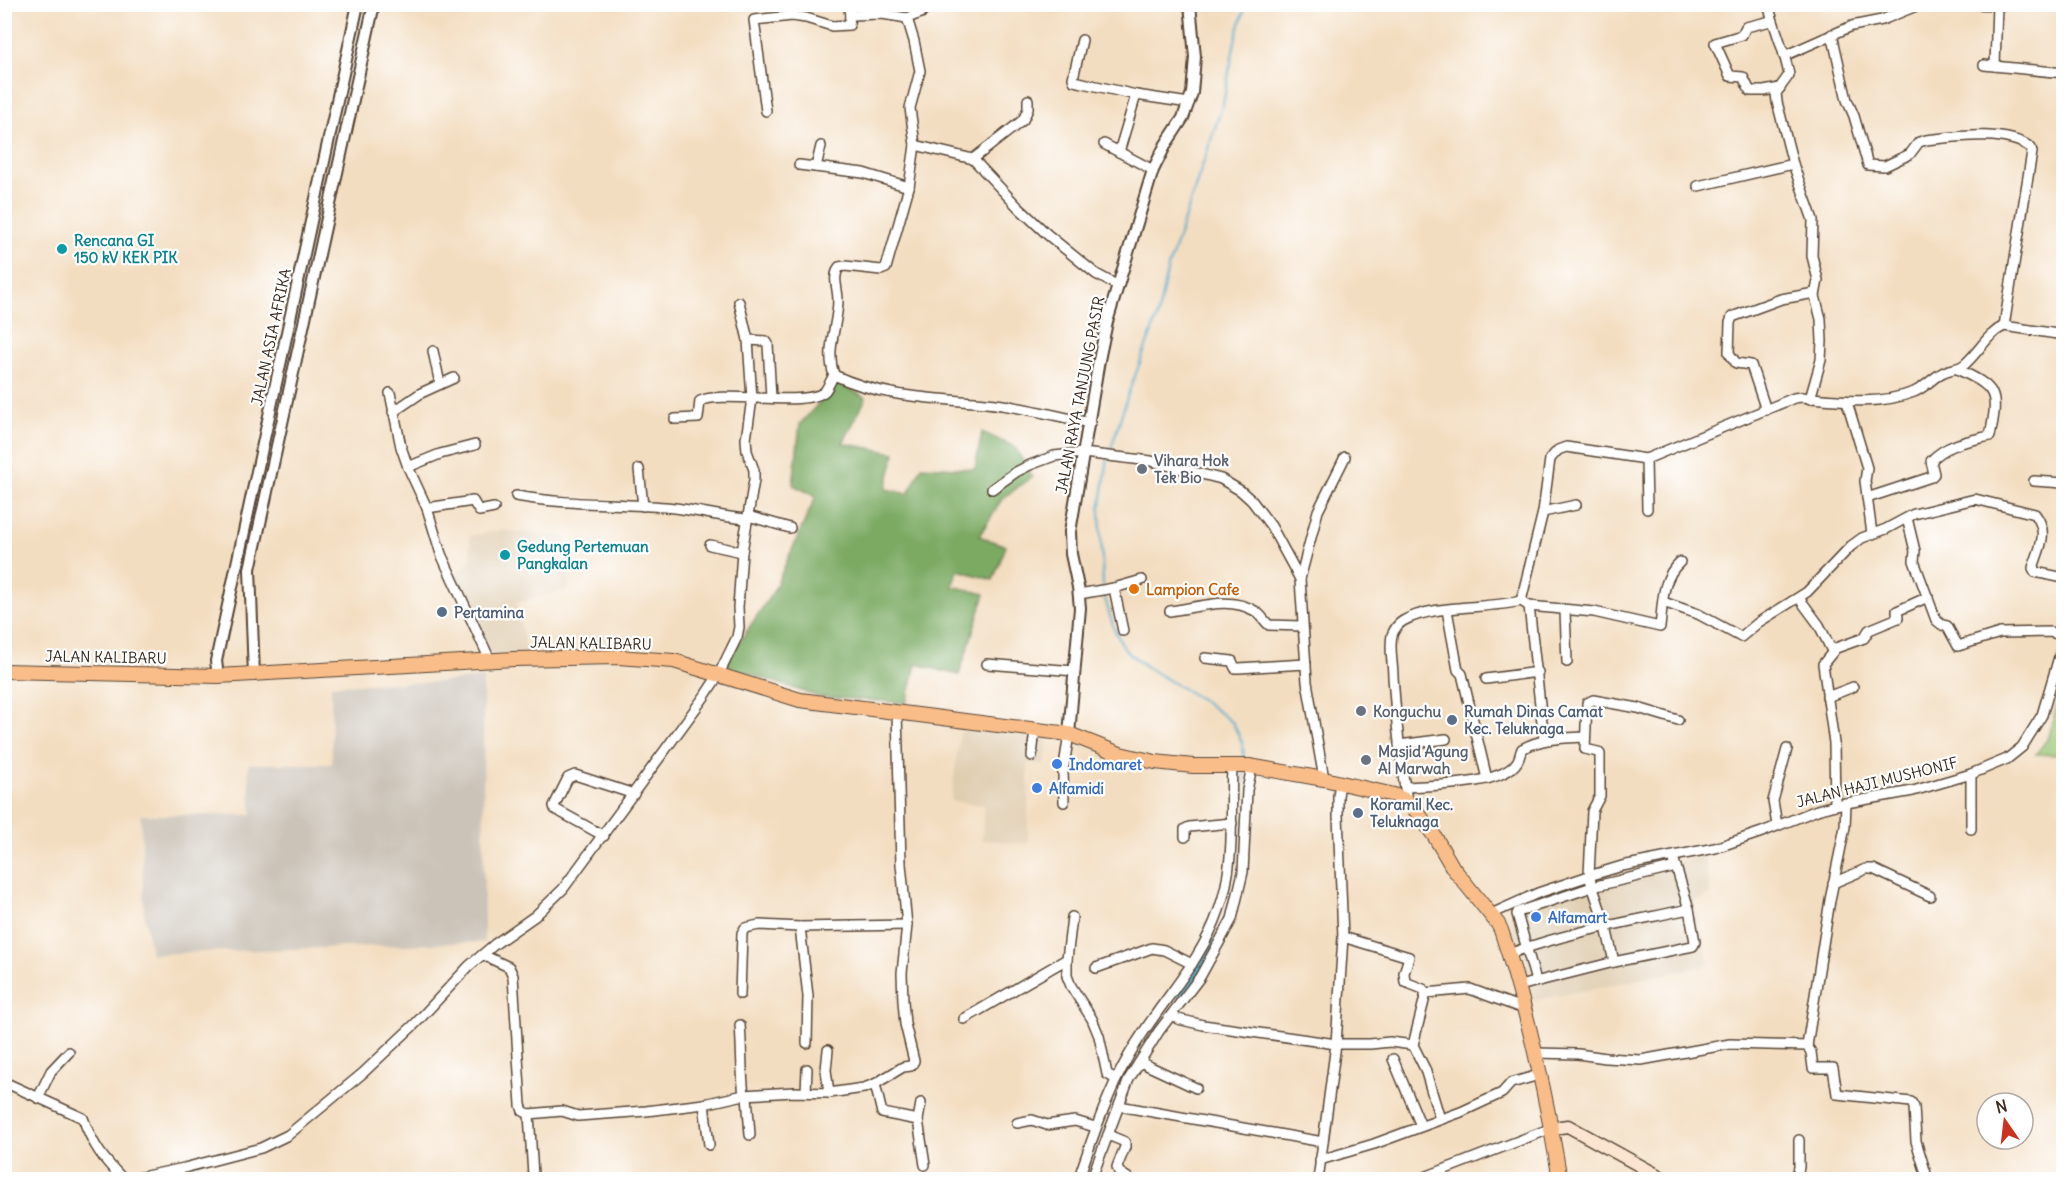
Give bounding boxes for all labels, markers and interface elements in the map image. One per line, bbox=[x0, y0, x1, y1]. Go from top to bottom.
place label: Rencana GI 150 kV KEK PIK bbox=[74, 231, 178, 267]
marker: Rencana GI 150 kV KEK PIK bbox=[55, 242, 69, 256]
street label: JALAN ASIA AFRIKA bbox=[247, 266, 295, 407]
street label: JALAN RAYA TANJUNG PASIR bbox=[1051, 294, 1109, 496]
place label: Vihara Hok Tek Bio bbox=[1154, 451, 1229, 487]
marker: Vihara Hok Tek Bio bbox=[1135, 462, 1149, 476]
place label: Gedung Pertemuan Pangkalan bbox=[517, 537, 649, 574]
marker: Gedung Pertemuan Pangkalan bbox=[498, 548, 512, 562]
place label: Lampion Cafe bbox=[1146, 580, 1239, 600]
marker: Lampion Cafe bbox=[1127, 582, 1141, 596]
place label: Pertamina bbox=[454, 603, 524, 622]
marker: Pertamina bbox=[435, 605, 449, 619]
street label: JALAN KALIBARU bbox=[530, 632, 652, 654]
street label: JALAN KALIBARU bbox=[45, 646, 167, 668]
place label: Konguchu bbox=[1373, 702, 1441, 722]
place label: Rumah Dinas Camat Kec. Teluknaga bbox=[1464, 702, 1604, 739]
marker: Konguchu bbox=[1354, 704, 1368, 718]
marker: Rumah Dinas Camat Kec. Teluknaga bbox=[1445, 713, 1459, 727]
place label: Masjid Agung Al Marwah bbox=[1378, 742, 1468, 778]
marker: Masjid Agung Al Marwah bbox=[1359, 753, 1373, 767]
street label: JALAN HAJI MUSHONIF bbox=[1794, 753, 1960, 811]
place label: Indomaret bbox=[1069, 755, 1143, 774]
marker: Indomaret bbox=[1050, 757, 1064, 771]
place label: Alfamidi bbox=[1049, 779, 1104, 798]
marker: Alfamidi bbox=[1030, 781, 1044, 795]
place label: Koramil Kec. Teluknaga bbox=[1370, 795, 1453, 832]
marker: Koramil Kec. Teluknaga bbox=[1351, 806, 1365, 820]
place label: Alfamart bbox=[1548, 908, 1608, 927]
marker: Alfamart bbox=[1529, 910, 1543, 924]
north arrow bbox=[1975, 1091, 2035, 1151]
text: N bbox=[1994, 1095, 2009, 1117]

